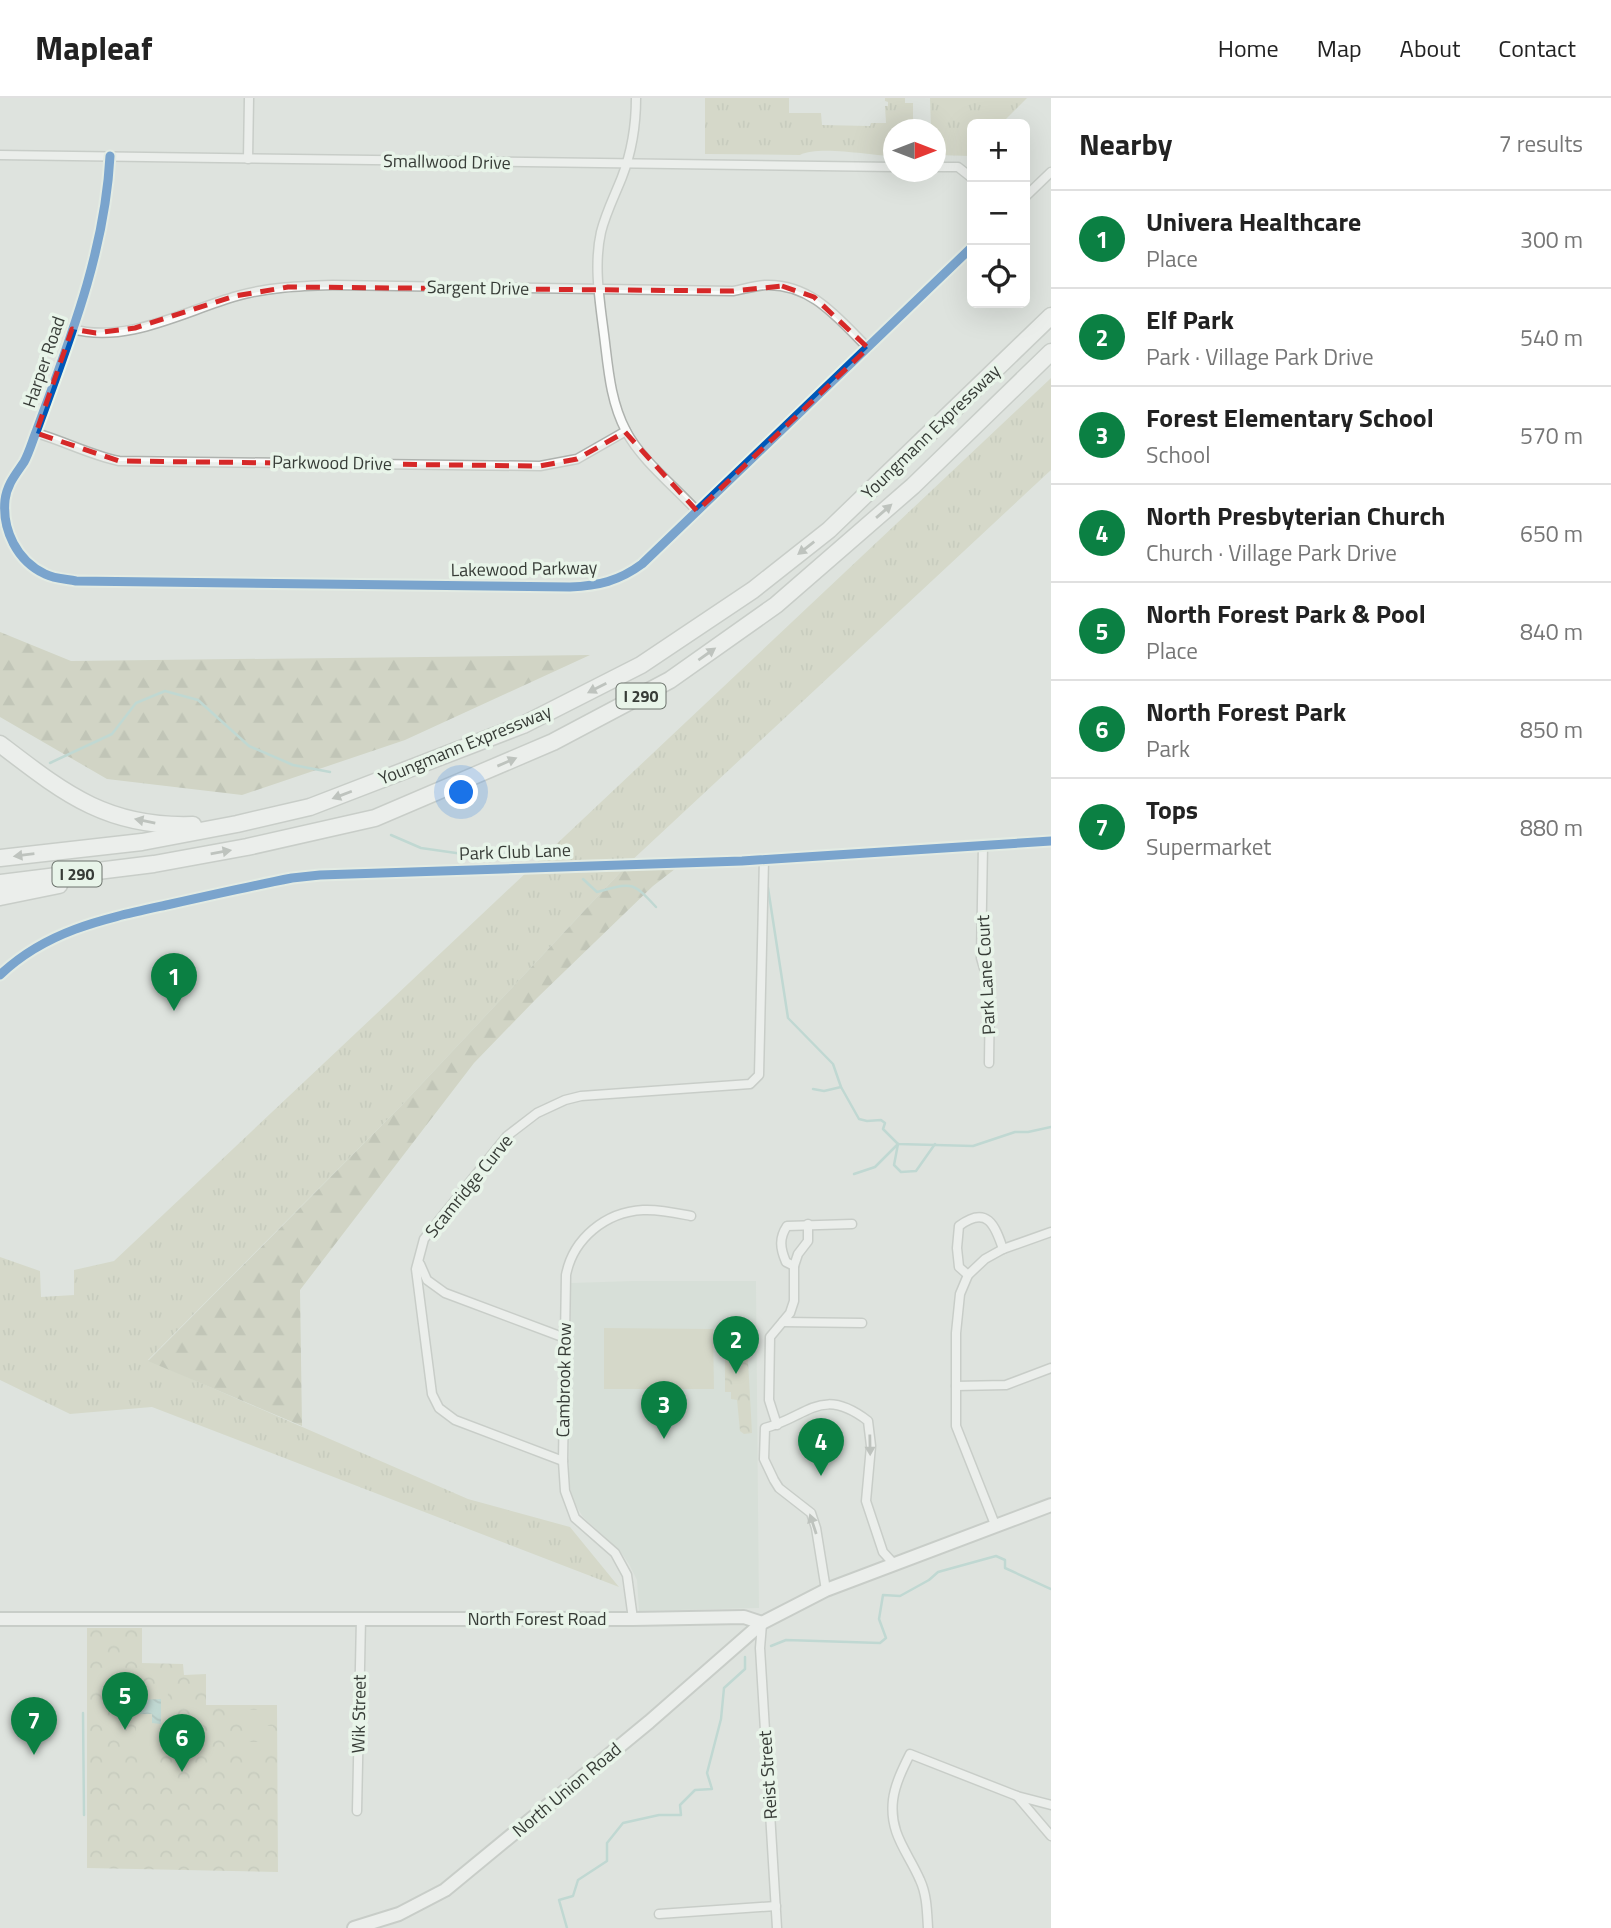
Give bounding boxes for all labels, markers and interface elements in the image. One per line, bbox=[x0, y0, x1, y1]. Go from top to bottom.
text: Mapleaf bbox=[35, 23, 153, 73]
text: Home bbox=[1218, 30, 1279, 66]
text: Map bbox=[1317, 30, 1362, 66]
text: About bbox=[1400, 30, 1460, 66]
text: Contact bbox=[1498, 30, 1576, 66]
north arrow bbox=[883, 119, 946, 182]
map controls bbox=[967, 119, 1030, 308]
button: + bbox=[967, 119, 1030, 182]
text: Nearby bbox=[1079, 121, 1172, 167]
text: 7 results bbox=[1499, 126, 1583, 161]
street label: Smallwood Drive bbox=[383, 147, 511, 176]
button: − bbox=[967, 182, 1030, 245]
text: Univera Healthcare bbox=[1146, 202, 1361, 241]
text: 1 bbox=[1096, 222, 1108, 257]
text: 300 m bbox=[1520, 222, 1583, 257]
text: Place bbox=[1146, 241, 1198, 276]
button: locate bbox=[967, 245, 1030, 308]
street label: Sargent Drive bbox=[427, 273, 529, 302]
text: Elf Park bbox=[1146, 300, 1234, 339]
street label: Harper Road bbox=[15, 312, 72, 411]
text: 2 bbox=[1096, 320, 1108, 355]
text: 540 m bbox=[1520, 320, 1583, 355]
text: Park · Village Park Drive bbox=[1146, 339, 1374, 374]
street label: Youngmann Expressway bbox=[855, 358, 1007, 505]
text: Forest Elementary School bbox=[1146, 398, 1434, 437]
text: 3 bbox=[1096, 418, 1108, 453]
text: 570 m bbox=[1520, 418, 1583, 453]
text: School bbox=[1146, 437, 1210, 472]
street label: Parkwood Drive bbox=[272, 448, 392, 477]
text: North Presbyterian Church bbox=[1146, 496, 1445, 535]
one-way arrow bbox=[875, 504, 892, 519]
text: 4 bbox=[1096, 516, 1108, 551]
text: 650 m bbox=[1520, 516, 1583, 551]
text: Church · Village Park Drive bbox=[1146, 535, 1397, 570]
one-way arrow bbox=[797, 541, 815, 556]
street label: Lakewood Parkway bbox=[450, 554, 598, 583]
text: North Forest Park & Pool bbox=[1146, 594, 1426, 633]
text: 5 bbox=[1096, 614, 1108, 649]
text: 840 m bbox=[1520, 614, 1583, 649]
text: Place bbox=[1146, 633, 1198, 668]
one-way arrow bbox=[698, 647, 716, 661]
one-way arrow bbox=[586, 681, 606, 693]
road number: I 290 bbox=[616, 684, 666, 708]
text: North Forest Park bbox=[1146, 692, 1346, 731]
street label: Youngmann Expressway bbox=[374, 697, 556, 792]
text: 6 bbox=[1096, 712, 1108, 747]
text: 850 m bbox=[1520, 712, 1583, 747]
text: Park bbox=[1146, 731, 1190, 766]
one-way arrow bbox=[497, 756, 518, 767]
your location bbox=[444, 775, 478, 809]
one-way arrow bbox=[331, 789, 352, 800]
text: Tops bbox=[1146, 790, 1198, 829]
text: 7 bbox=[1096, 810, 1108, 845]
text: 880 m bbox=[1520, 810, 1583, 845]
one-way arrow bbox=[134, 816, 156, 827]
text: Supermarket bbox=[1146, 829, 1271, 864]
street label: Park Club Lane bbox=[459, 836, 571, 867]
one-way arrow bbox=[210, 846, 232, 857]
one-way arrow bbox=[13, 850, 35, 861]
road number: I 290 bbox=[52, 862, 102, 887]
street label: Park Lane Court bbox=[969, 914, 1002, 1036]
pin: 1 bbox=[151, 953, 197, 1011]
street label: Scamridge Curve bbox=[418, 1128, 519, 1243]
pin: 2 bbox=[713, 1316, 759, 1374]
street label: Cambrook Row bbox=[549, 1322, 578, 1438]
pin: 3 bbox=[641, 1381, 687, 1439]
pin: 4 bbox=[798, 1418, 844, 1476]
one-way arrow bbox=[864, 1434, 876, 1456]
one-way arrow bbox=[808, 1513, 818, 1534]
street label: North Forest Road bbox=[467, 1605, 607, 1632]
pin: 5 bbox=[102, 1672, 148, 1730]
street label: Wik Street bbox=[344, 1674, 373, 1754]
pin: 7 bbox=[11, 1697, 57, 1755]
pin: 6 bbox=[159, 1714, 205, 1772]
street label: Reist Street bbox=[751, 1729, 784, 1820]
street label: North Union Road bbox=[506, 1736, 627, 1843]

